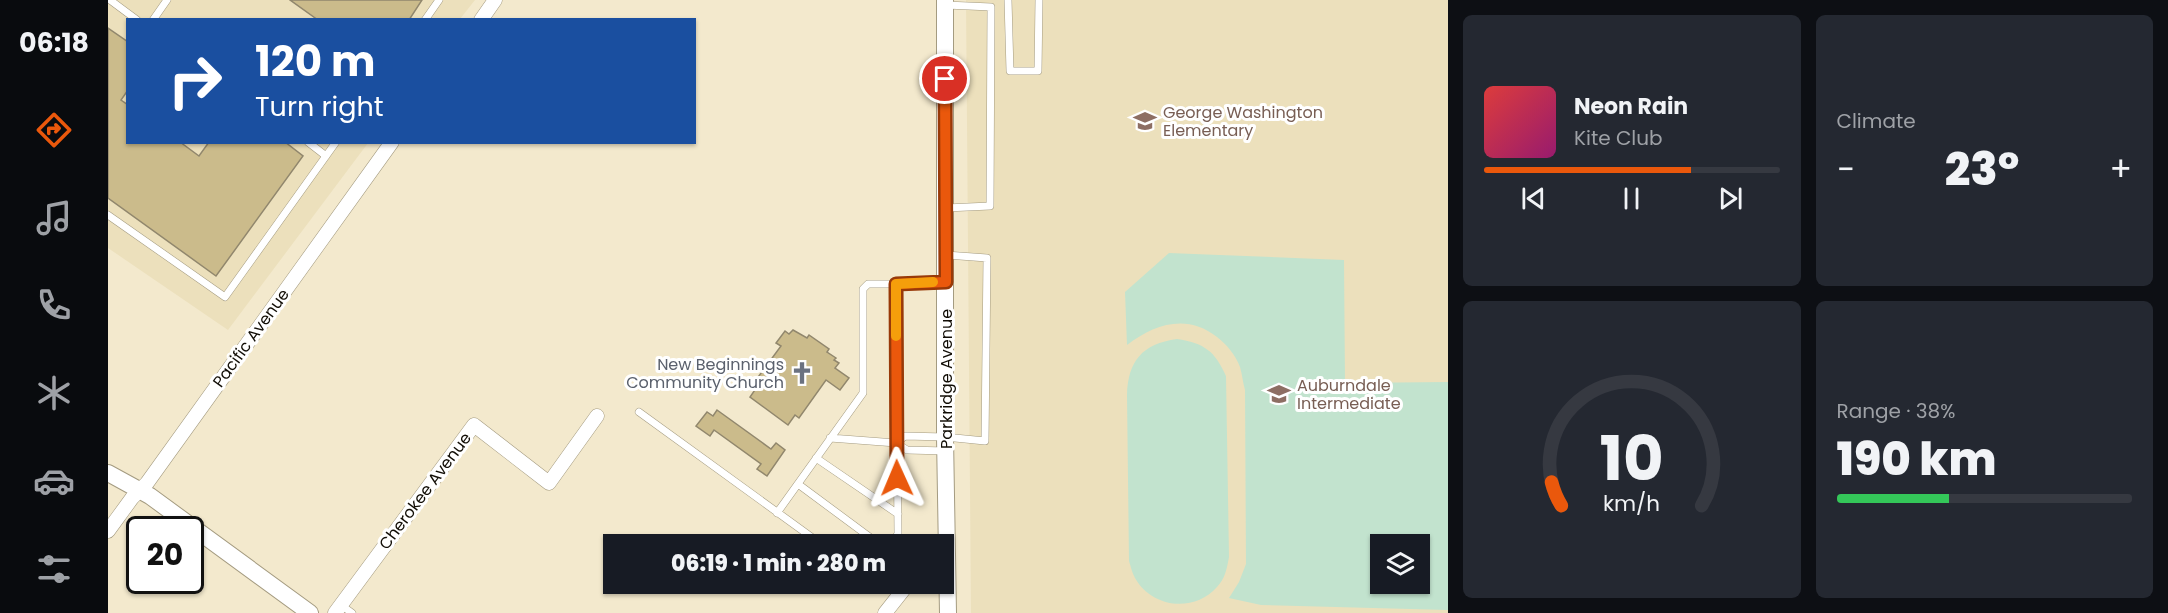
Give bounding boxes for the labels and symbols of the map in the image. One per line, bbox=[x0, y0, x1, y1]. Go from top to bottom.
pin bbox=[919, 53, 970, 104]
place label: George Washington Elementary bbox=[1163, 101, 1323, 142]
school or university icon: George Washington Elementary bbox=[1132, 108, 1158, 134]
street label: Pacific Avenue bbox=[207, 284, 295, 392]
street label: Parkridge Avenue bbox=[935, 309, 958, 449]
place label: New Beginnings Community Church bbox=[626, 353, 784, 394]
church icon: New Beginnings Community Church bbox=[789, 360, 815, 386]
place label: Auburndale Intermediate bbox=[1297, 374, 1401, 415]
school or university icon: Auburndale Intermediate bbox=[1266, 381, 1292, 407]
street label: Cherokee Avenue bbox=[373, 428, 477, 554]
position arrow bbox=[865, 446, 929, 510]
speed limit sign: 20 bbox=[126, 516, 204, 594]

